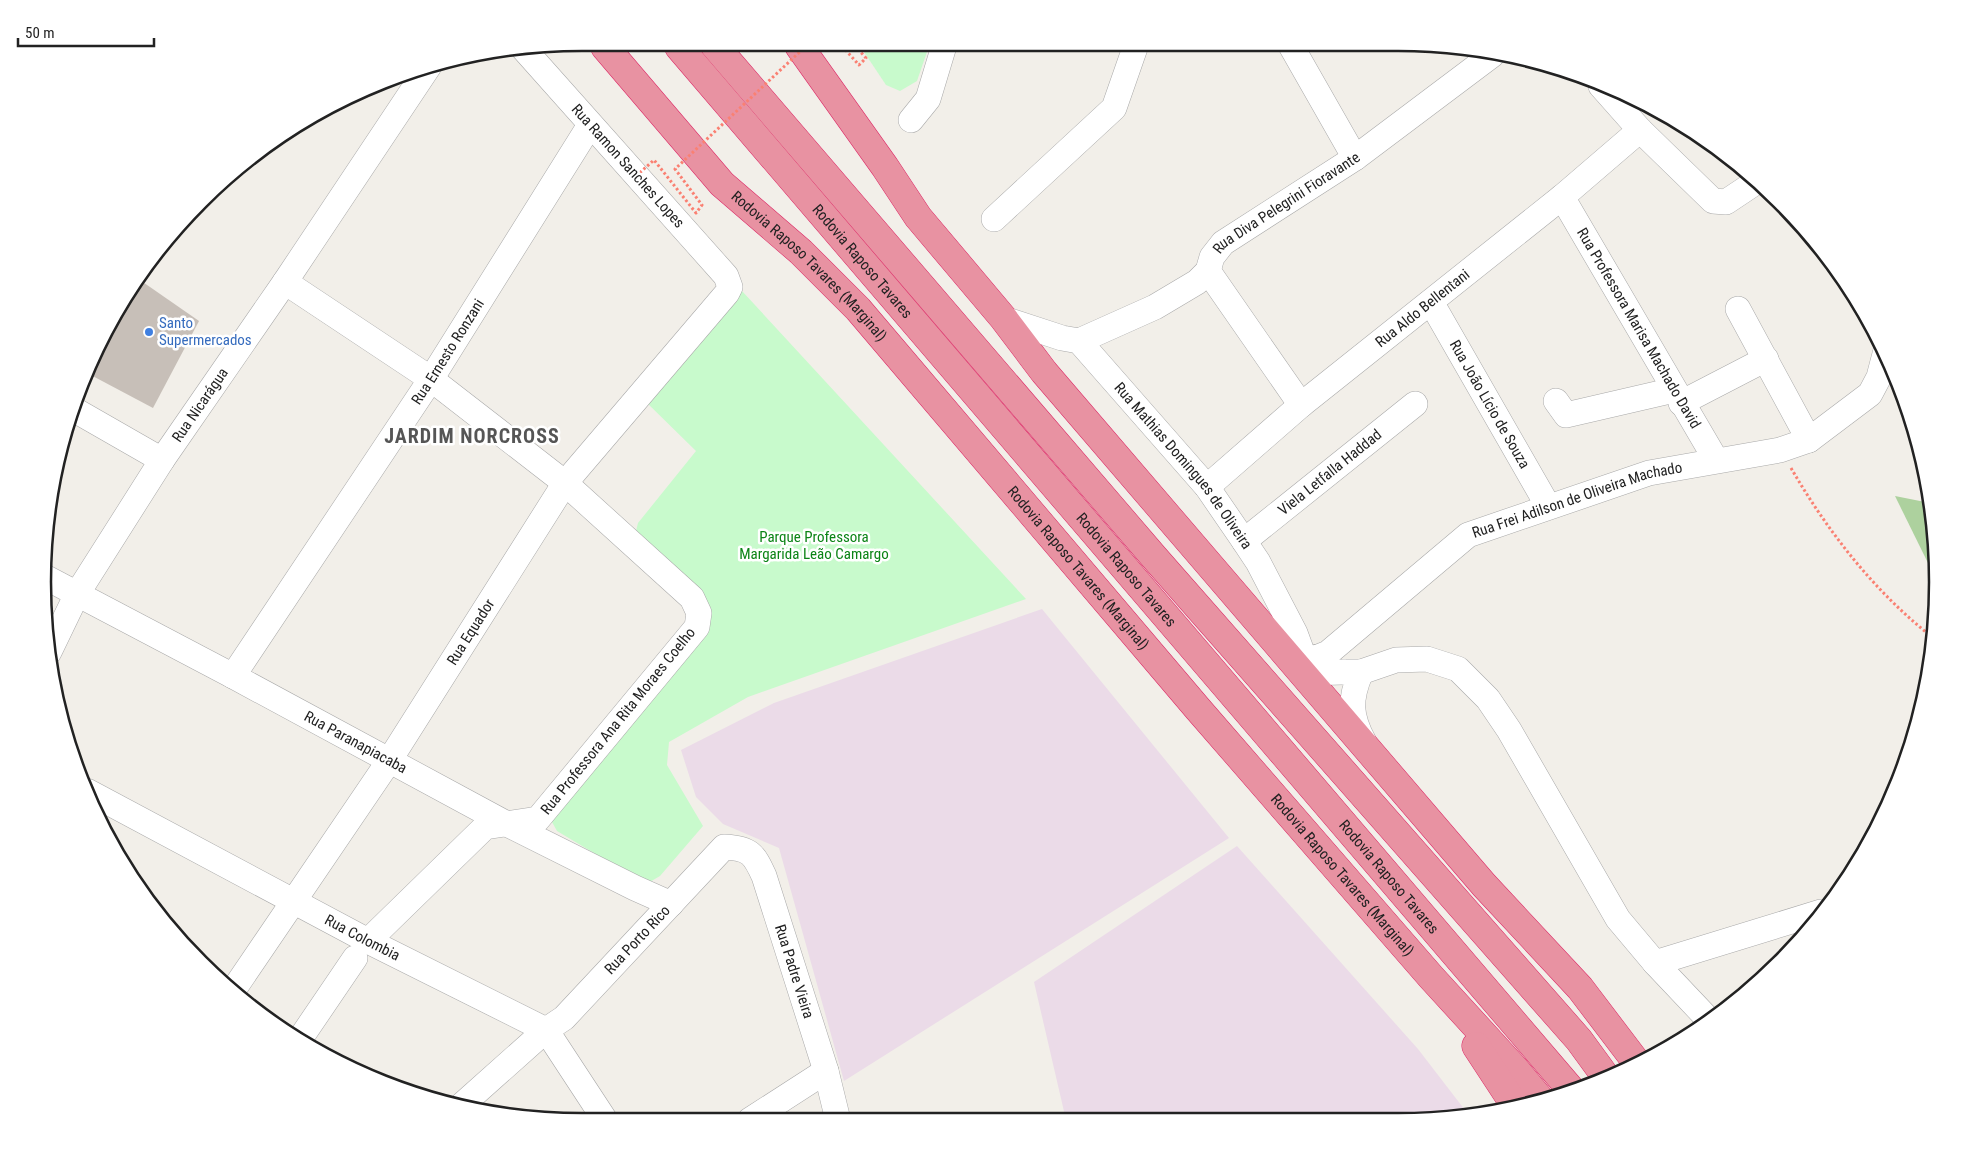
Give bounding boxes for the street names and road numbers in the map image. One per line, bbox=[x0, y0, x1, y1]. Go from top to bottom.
street label: Rua Ramon Sanches Lopes bbox=[568, 100, 688, 232]
street label: Rua Diva Pelegrini Fioravante bbox=[1209, 148, 1364, 257]
street label: Rodovia Raposo Tavares (Marginal) bbox=[728, 187, 890, 345]
street label: Rodovia Raposo Tavares bbox=[809, 201, 916, 322]
street label: Rua Professora Marisa Machado David bbox=[1573, 225, 1704, 432]
street label: Rua Aldo Bellentani bbox=[1372, 265, 1473, 351]
street label: Rua Ernesto Ronzani bbox=[408, 296, 488, 408]
street label: Rua João Lício de Souza bbox=[1446, 337, 1534, 472]
street label: Rua Nicarágua bbox=[168, 364, 232, 445]
street label: Rua Mathias Domingues de Oliveira bbox=[1111, 379, 1256, 552]
street label: Viela Letfalla Haddad bbox=[1275, 425, 1385, 519]
street label: Rua Frei Adilson de Oliveira Machado bbox=[1470, 458, 1684, 542]
street label: Rodovia Raposo Tavares (Marginal) bbox=[1004, 482, 1152, 654]
street label: Rodovia Raposo Tavares bbox=[1074, 508, 1180, 630]
street label: Rua Equador bbox=[443, 595, 498, 668]
street label: Rua Professora Ana Rita Moraes Coelho bbox=[537, 624, 699, 818]
street label: Rua Paranapiacaba bbox=[301, 707, 410, 777]
street label: Rodovia Raposo Tavares (Marginal) bbox=[1267, 789, 1417, 959]
street label: Rodovia Raposo Tavares bbox=[1336, 816, 1442, 938]
street label: Rua Porto Rico bbox=[601, 902, 674, 978]
street label: Rua Colombia bbox=[322, 911, 403, 965]
street label: Rua Padre Vieira bbox=[771, 922, 818, 1021]

